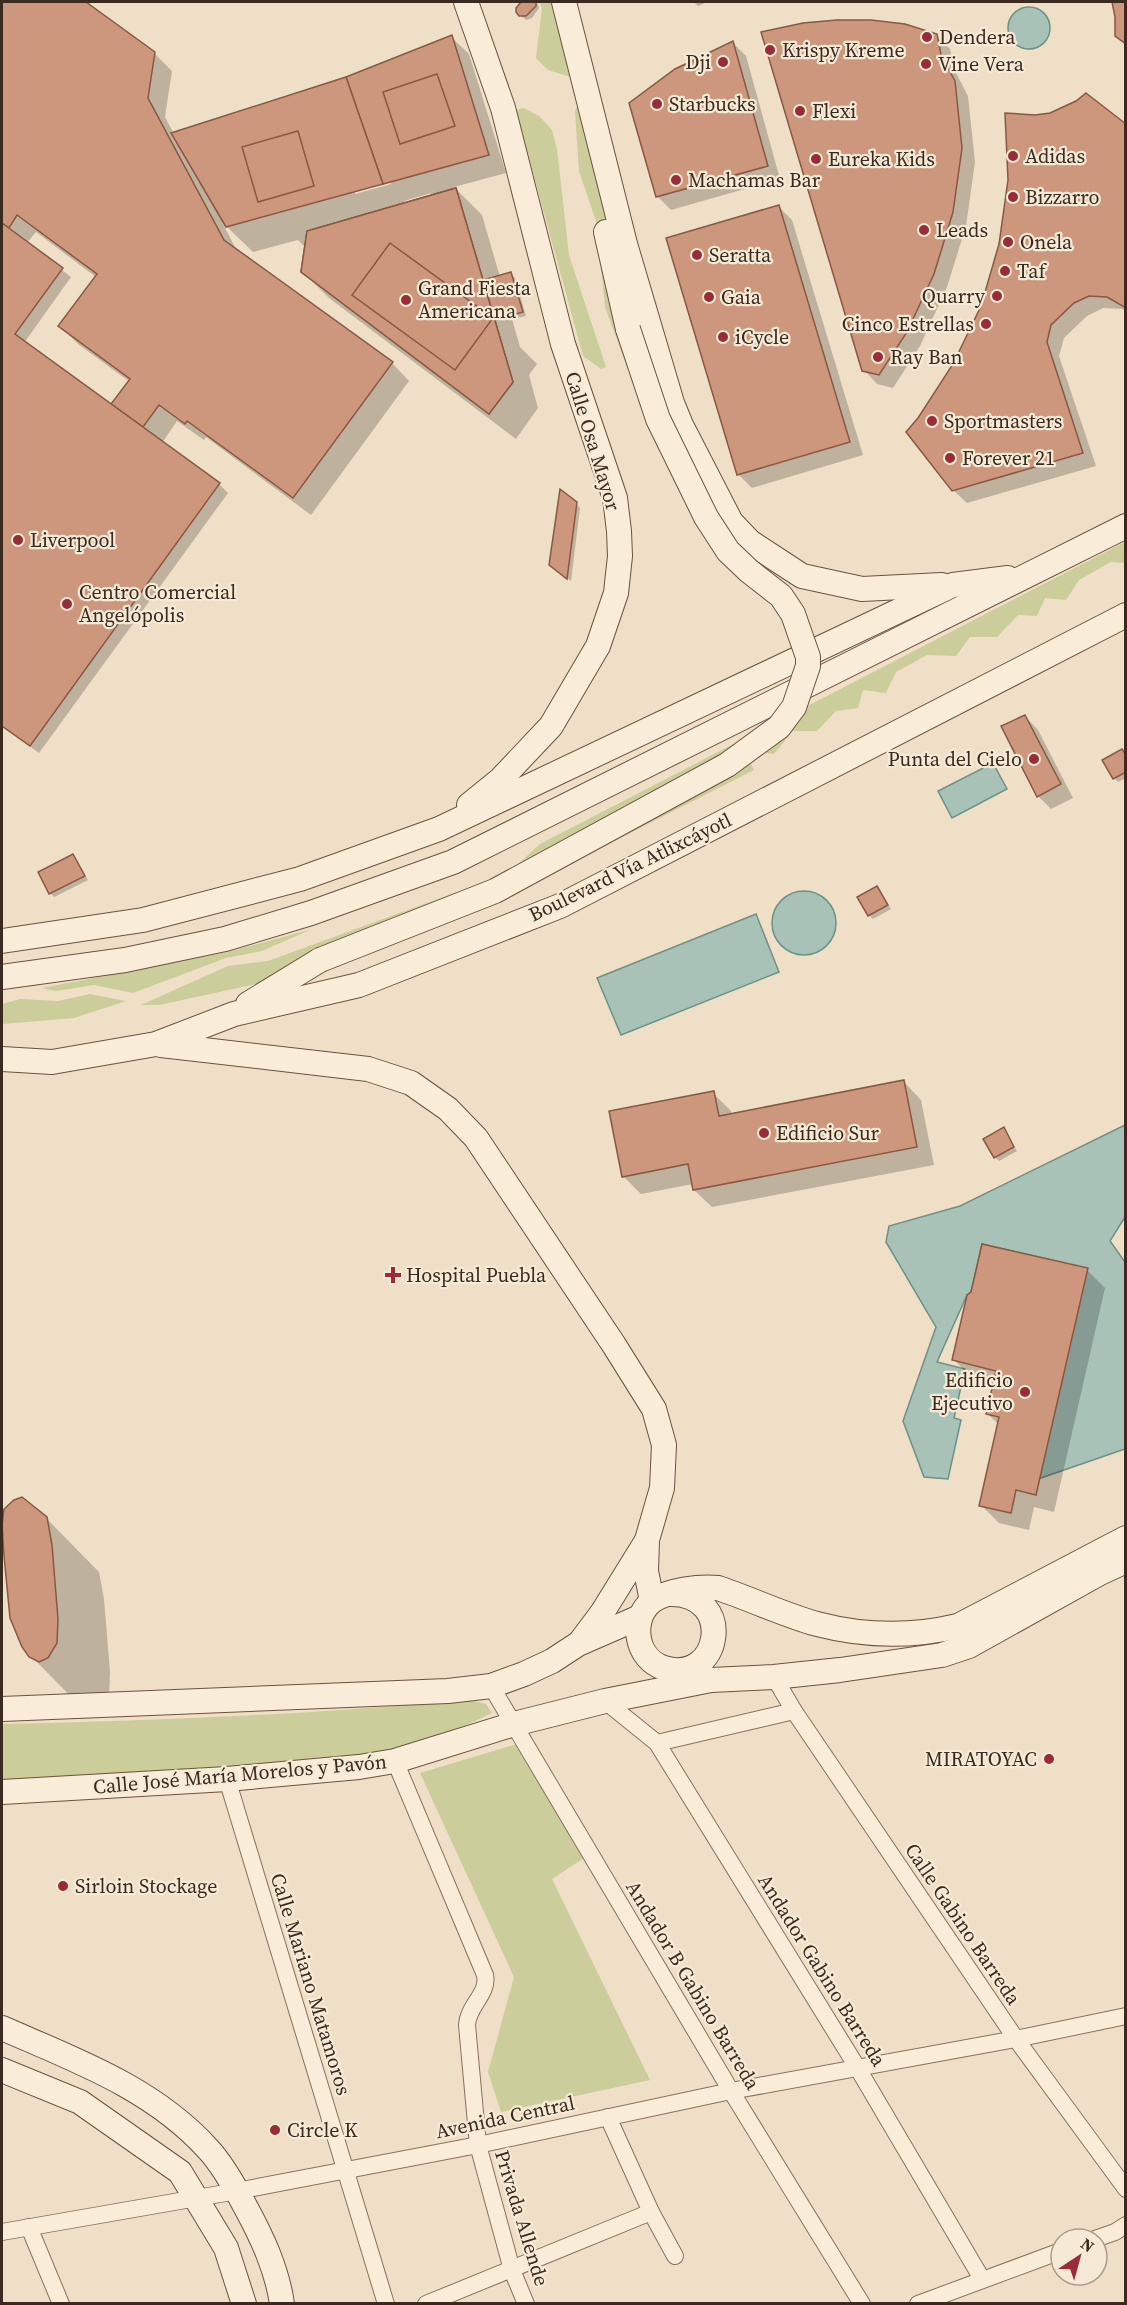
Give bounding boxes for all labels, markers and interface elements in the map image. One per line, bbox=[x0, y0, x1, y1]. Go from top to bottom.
place label: Dendera bbox=[939, 23, 1016, 51]
marker: Dendera bbox=[920, 30, 934, 44]
place label: Krispy Kreme bbox=[782, 36, 905, 64]
marker: Krispy Kreme bbox=[763, 43, 777, 57]
place label: Dji bbox=[685, 48, 711, 76]
place label: Vine Vera bbox=[938, 50, 1025, 78]
marker: Dji bbox=[716, 55, 730, 69]
marker: Vine Vera bbox=[919, 57, 933, 71]
place label: Starbucks bbox=[669, 90, 756, 118]
marker: Starbucks bbox=[650, 97, 664, 111]
place label: Flexi bbox=[812, 97, 856, 125]
marker: Flexi bbox=[793, 104, 807, 118]
place label: Adidas bbox=[1025, 142, 1085, 170]
place label: Eureka Kids bbox=[828, 145, 935, 173]
marker: Adidas bbox=[1006, 149, 1020, 163]
marker: Eureka Kids bbox=[809, 152, 823, 166]
place label: Machamas Bar bbox=[688, 166, 821, 194]
marker: Machamas Bar bbox=[669, 173, 683, 187]
place label: Bizzarro bbox=[1025, 183, 1100, 211]
marker: Bizzarro bbox=[1006, 190, 1020, 204]
place label: Leads bbox=[936, 216, 988, 244]
marker: Leads bbox=[917, 223, 931, 237]
place label: Onela bbox=[1020, 228, 1073, 256]
marker: Onela bbox=[1001, 235, 1015, 249]
place label: Seratta bbox=[709, 241, 772, 269]
marker: Seratta bbox=[690, 248, 704, 262]
place label: Taf bbox=[1017, 257, 1047, 285]
marker: Taf bbox=[998, 264, 1012, 278]
place label: Grand Fiesta Americana bbox=[418, 274, 532, 325]
place label: Quarry bbox=[922, 282, 986, 310]
place label: Gaia bbox=[721, 283, 762, 311]
marker: Quarry bbox=[990, 289, 1004, 303]
marker: Gaia bbox=[702, 290, 716, 304]
marker: Grand Fiesta Americana bbox=[399, 293, 413, 307]
place label: Cinco Estrellas bbox=[842, 310, 974, 338]
marker: Cinco Estrellas bbox=[979, 317, 993, 331]
place label: iCycle bbox=[735, 323, 789, 351]
marker: iCycle bbox=[716, 330, 730, 344]
place label: Ray Ban bbox=[890, 343, 963, 371]
marker: Ray Ban bbox=[871, 350, 885, 364]
street label: Calle Osa Mayor bbox=[559, 368, 628, 515]
place label: Sportmasters bbox=[944, 407, 1063, 435]
marker: Sportmasters bbox=[925, 414, 939, 428]
place label: Forever 21 bbox=[962, 444, 1055, 472]
marker: Forever 21 bbox=[943, 451, 957, 465]
place label: Liverpool bbox=[30, 526, 115, 554]
marker: Liverpool bbox=[11, 533, 25, 547]
place label: Centro Comercial Angelópolis bbox=[79, 578, 236, 629]
marker: Centro Comercial Angelópolis bbox=[60, 597, 74, 611]
place label: Punta del Cielo bbox=[888, 745, 1022, 773]
marker: Punta del Cielo bbox=[1027, 752, 1041, 766]
street label: Boulevard Vía Atlixcáyotl bbox=[524, 806, 736, 928]
place label: Edificio Sur bbox=[776, 1119, 880, 1147]
marker: Edificio Sur bbox=[757, 1126, 771, 1140]
place label: Hospital Puebla bbox=[406, 1261, 547, 1289]
marker: Hospital Puebla bbox=[384, 1266, 402, 1284]
place label: Edificio Ejecutivo bbox=[931, 1366, 1013, 1417]
marker: Edificio Ejecutivo bbox=[1018, 1385, 1032, 1399]
place label: MIRATOYAC bbox=[925, 1745, 1037, 1773]
street label: Calle José María Morelos y Pavón bbox=[92, 1747, 388, 1801]
marker: MIRATOYAC bbox=[1042, 1752, 1056, 1766]
street label: Calle Gabino Barreda bbox=[898, 1838, 1028, 2011]
street label: Andador Gabino Barreda bbox=[751, 1868, 893, 2072]
street label: Calle Mariano Matamoros bbox=[264, 1870, 358, 2098]
place label: Sirloin Stockage bbox=[75, 1872, 217, 1900]
street label: Andador B Gabino Barreda bbox=[619, 1875, 767, 2096]
marker: Sirloin Stockage bbox=[56, 1879, 70, 1893]
street label: Avenida Central bbox=[433, 2089, 577, 2145]
place label: Circle K bbox=[287, 2116, 358, 2144]
marker: Circle K bbox=[268, 2123, 282, 2137]
street label: Privada Allende bbox=[488, 2147, 556, 2289]
north arrow bbox=[1049, 2227, 1109, 2287]
text: N bbox=[1077, 2233, 1099, 2257]

